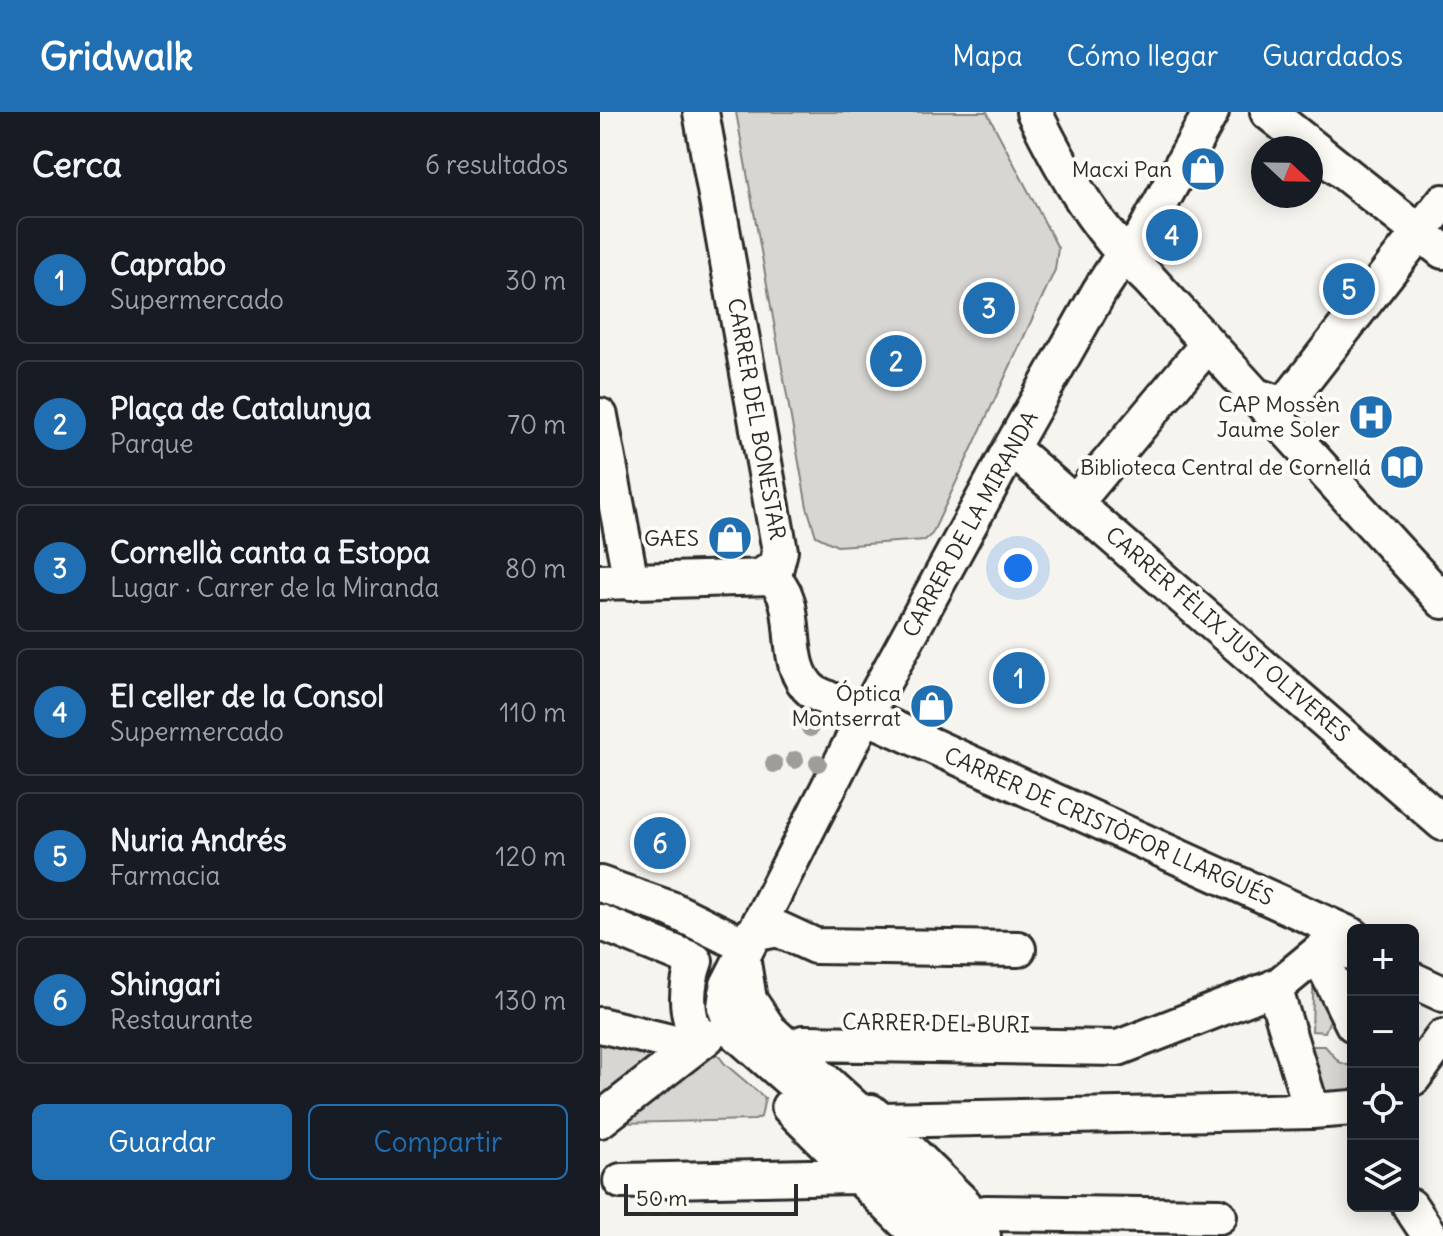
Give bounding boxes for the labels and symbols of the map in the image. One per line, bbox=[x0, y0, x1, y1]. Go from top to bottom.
north arrow bbox=[1251, 136, 1323, 208]
shop icon: Macxi Pan bbox=[1179, 145, 1227, 193]
place label: Macxi Pan bbox=[1072, 155, 1172, 183]
pin: 4 bbox=[1146, 205, 1198, 265]
pin: 5 bbox=[1323, 259, 1375, 319]
pin: 3 bbox=[963, 278, 1015, 338]
street label: CARRER DEL BONESTAR bbox=[722, 296, 792, 542]
pin: 2 bbox=[870, 331, 922, 391]
place label: CAP Mossèn Jaume Soler bbox=[1217, 390, 1340, 443]
hospital icon: CAP Mossèn Jaume Soler bbox=[1347, 393, 1395, 441]
street label: CARRER DE LA MIRANDA bbox=[896, 406, 1044, 642]
library icon: Biblioteca Central de Cornellá bbox=[1378, 443, 1426, 491]
place label: Biblioteca Central de Cornellá bbox=[1080, 453, 1371, 481]
shop icon: GAES bbox=[706, 514, 754, 562]
street label: CARRER FÈLIX JUST OLIVERES bbox=[1100, 520, 1356, 748]
place label: GAES bbox=[644, 524, 699, 552]
your location bbox=[998, 548, 1038, 588]
pin: 1 bbox=[993, 648, 1045, 708]
place label: Óptica Montserrat bbox=[791, 679, 901, 732]
shop icon: Óptica Montserrat bbox=[908, 682, 956, 730]
street label: CARRER DE CRISTÒFOR LLARGUÉS bbox=[940, 741, 1278, 911]
pin: 6 bbox=[634, 813, 686, 873]
street label: CARRER DEL BURI bbox=[842, 1007, 1030, 1039]
scale bar bbox=[624, 1180, 798, 1216]

